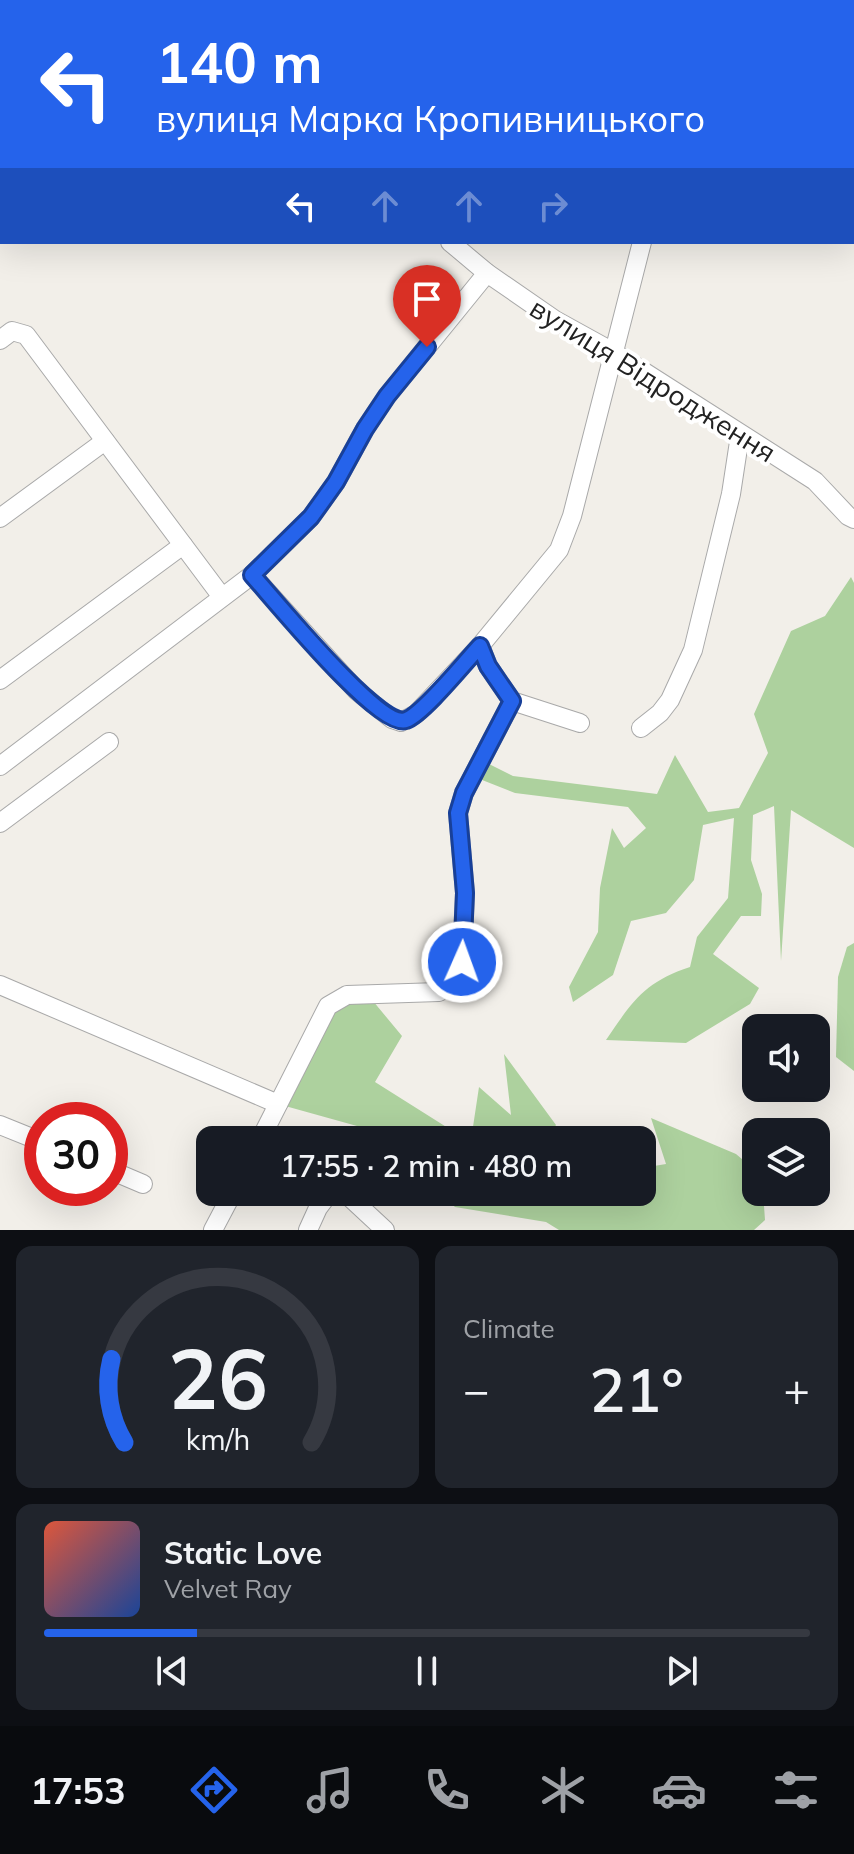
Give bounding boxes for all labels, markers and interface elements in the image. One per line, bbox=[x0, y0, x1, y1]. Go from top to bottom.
text: 140 m bbox=[156, 27, 323, 97]
icon: left bbox=[24, 32, 128, 136]
text: вулиця Марка Кропивницького bbox=[156, 96, 705, 141]
icon: left bbox=[279, 184, 323, 228]
icon: ahead bbox=[363, 184, 407, 228]
icon: ahead bbox=[447, 184, 491, 228]
icon: right bbox=[531, 184, 575, 228]
pin bbox=[393, 265, 461, 347]
icon: arrive bbox=[405, 277, 449, 321]
street label: вулиця Відродження bbox=[524, 290, 783, 469]
position arrow bbox=[420, 920, 504, 1004]
map controls bbox=[742, 1014, 830, 1206]
button: sound bbox=[742, 1014, 830, 1102]
speed limit sign: 30 bbox=[24, 1102, 128, 1206]
button: layers bbox=[742, 1118, 830, 1206]
text: 17:55 · 2 min · 480 m bbox=[280, 1147, 572, 1185]
text: Climate bbox=[463, 1312, 555, 1345]
text: 26 bbox=[168, 1325, 267, 1430]
text: 21° bbox=[589, 1352, 684, 1427]
text: − bbox=[463, 1362, 489, 1417]
text: + bbox=[784, 1362, 810, 1417]
text: km/h bbox=[185, 1421, 250, 1457]
text: Static Love bbox=[164, 1534, 322, 1572]
text: Velvet Ray bbox=[164, 1572, 292, 1605]
icon: previous bbox=[150, 1649, 194, 1693]
icon: pause bbox=[405, 1649, 449, 1693]
icon: next bbox=[660, 1649, 704, 1693]
icon: directions bbox=[186, 1762, 242, 1818]
icon: music bbox=[302, 1762, 358, 1818]
icon: phone bbox=[419, 1762, 475, 1818]
icon: climate bbox=[535, 1762, 591, 1818]
icon: car bbox=[651, 1762, 707, 1818]
icon: filters bbox=[768, 1762, 824, 1818]
text: 17:53 bbox=[30, 1768, 126, 1813]

